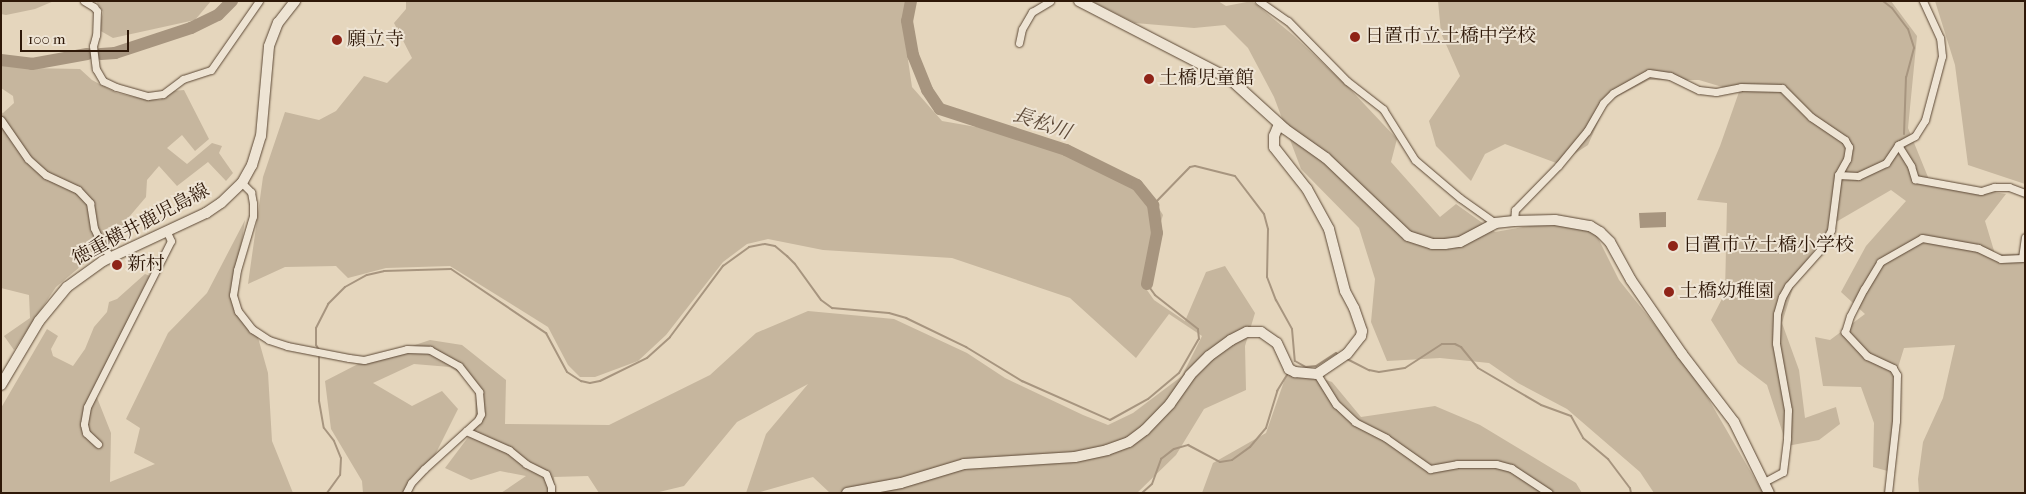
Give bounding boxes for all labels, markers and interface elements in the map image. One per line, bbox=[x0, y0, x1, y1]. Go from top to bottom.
scale bar bbox=[22, 20, 131, 52]
place label: 日置市立土橋中学校 bbox=[1365, 26, 1536, 48]
place label: 願立寺 bbox=[347, 29, 404, 51]
text: 100 m bbox=[28, 30, 66, 48]
marker: 日置市立土橋中学校 bbox=[1349, 31, 1361, 43]
marker: 願立寺 bbox=[331, 34, 343, 46]
place label: 土橋児童館 bbox=[1159, 68, 1254, 90]
marker: 土橋児童館 bbox=[1143, 73, 1155, 85]
water label: 長松川 bbox=[1010, 102, 1074, 144]
street label: 徳重横井鹿児島線 bbox=[69, 179, 213, 271]
place label: 日置市立土橋小学校 bbox=[1683, 235, 1854, 257]
marker: 日置市立土橋小学校 bbox=[1667, 240, 1679, 252]
place label: 新村 bbox=[127, 254, 165, 276]
marker: 新村 bbox=[111, 259, 123, 271]
place label: 土橋幼稚園 bbox=[1679, 281, 1774, 303]
marker: 土橋幼稚園 bbox=[1663, 286, 1675, 298]

